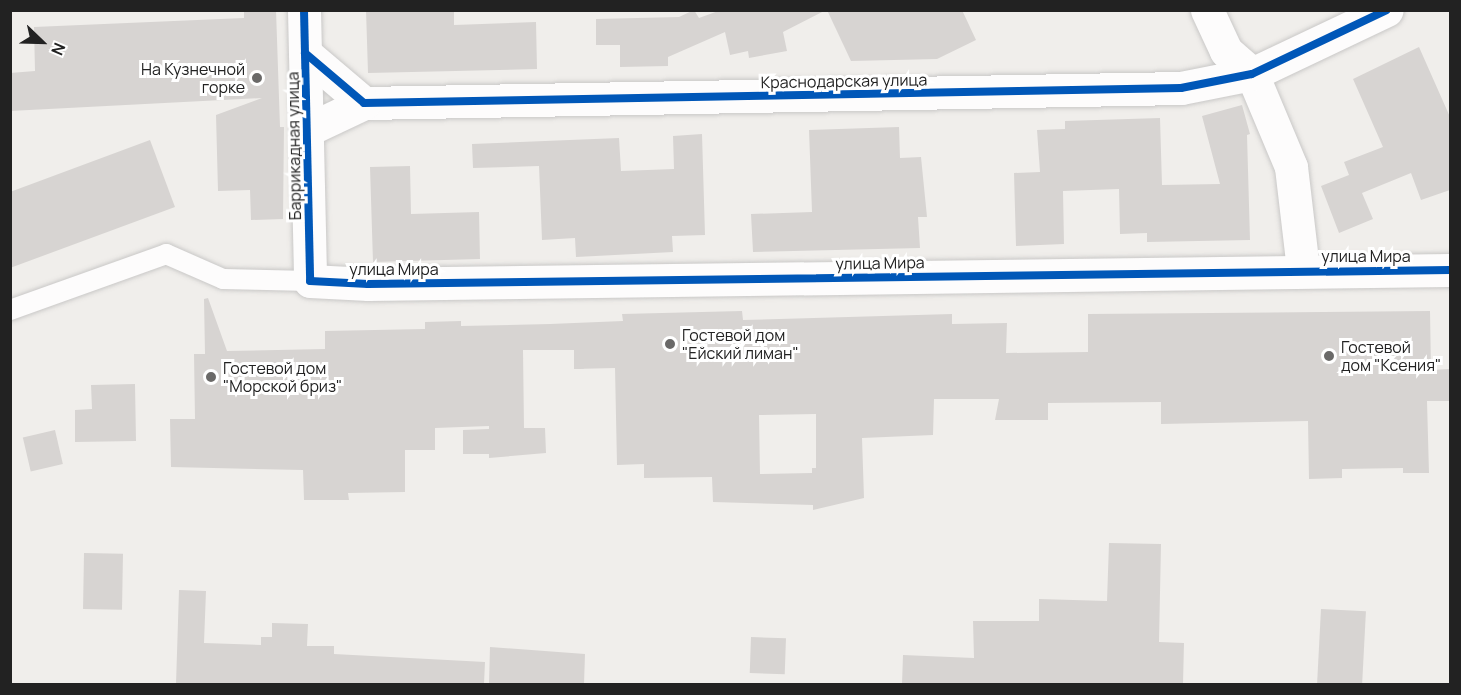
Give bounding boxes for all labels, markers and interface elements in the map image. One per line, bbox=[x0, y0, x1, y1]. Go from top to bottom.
north arrow bbox=[12, 12, 72, 72]
text: N bbox=[46, 39, 71, 59]
place label: На Кузнечной горке bbox=[141, 59, 245, 97]
street label: Краснодарская улица bbox=[761, 70, 927, 92]
marker: На Кузнечной горке bbox=[250, 71, 264, 85]
street label: Баррикадная улица bbox=[283, 72, 305, 220]
street label: улица Мира bbox=[1321, 246, 1411, 266]
street label: улица Мира bbox=[835, 253, 925, 273]
street label: улица Мира bbox=[349, 259, 439, 279]
place label: Гостевой дом "Ейский лиман" bbox=[682, 325, 799, 363]
marker: Гостевой дом "Ейский лиман" bbox=[663, 337, 677, 351]
place label: Гостевой дом "Ксения" bbox=[1341, 337, 1441, 375]
marker: Гостевой дом "Ксения" bbox=[1322, 349, 1336, 363]
place label: Гостевой дом "Морской бриз" bbox=[223, 358, 342, 396]
marker: Гостевой дом "Морской бриз" bbox=[204, 370, 218, 384]

